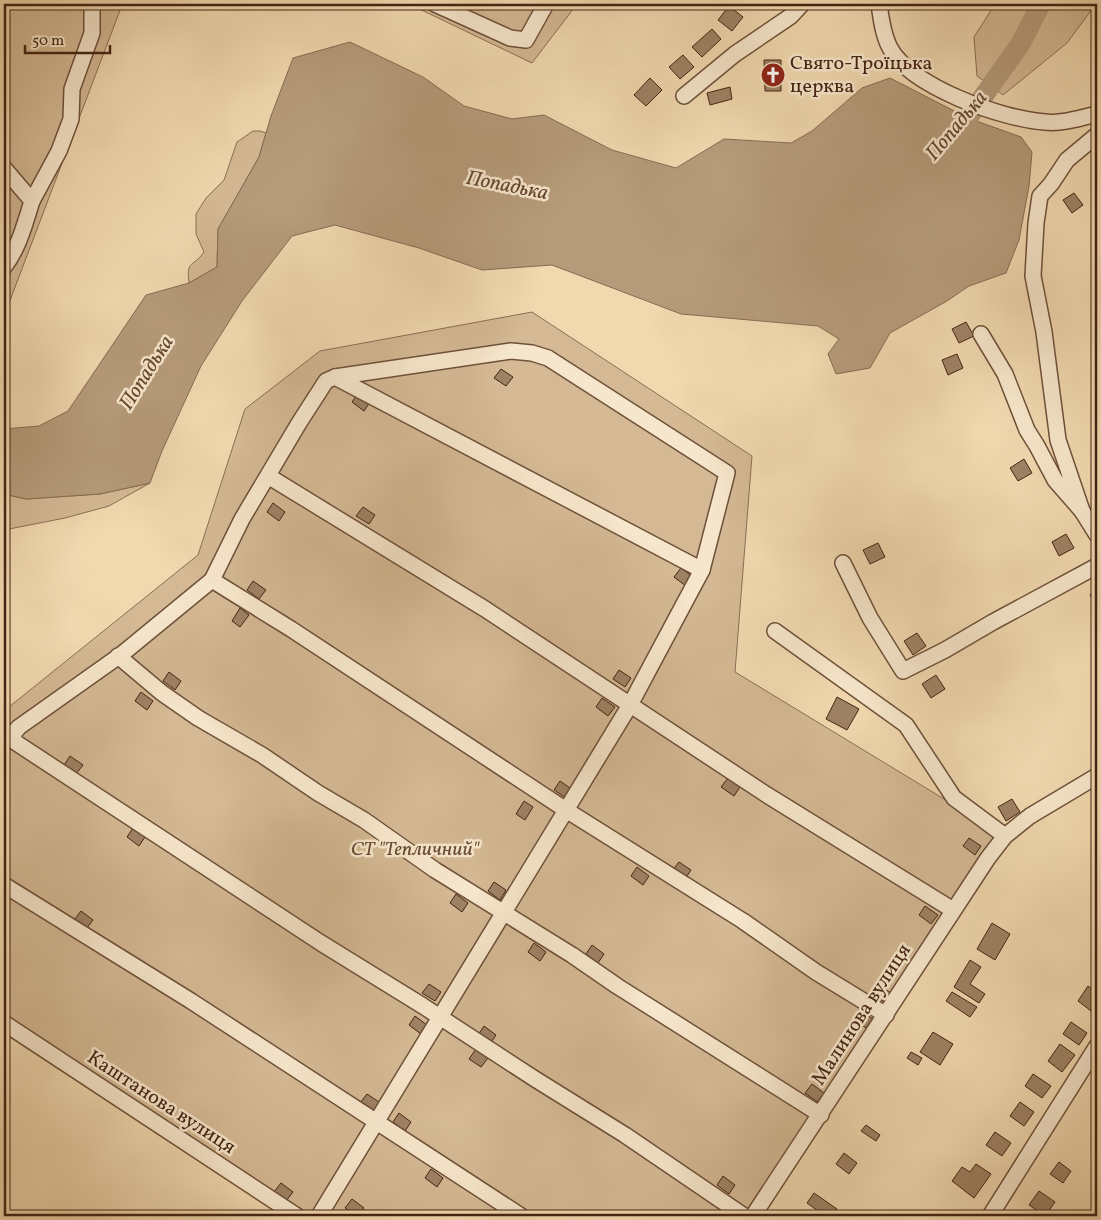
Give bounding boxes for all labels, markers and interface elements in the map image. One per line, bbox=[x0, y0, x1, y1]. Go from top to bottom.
scale bar bbox=[25, 22, 110, 54]
text: 50 m bbox=[32, 31, 64, 52]
place label: Свято-Троїцька церква bbox=[790, 50, 933, 101]
church icon: Свято-Троїцька церква bbox=[760, 62, 786, 88]
water label: Попадька bbox=[919, 85, 995, 167]
water label: Попадька bbox=[464, 164, 551, 208]
water label: Попадька bbox=[113, 330, 181, 416]
park label: СТ "Тепличний" bbox=[351, 836, 481, 864]
street label: Малинова вулиця bbox=[806, 939, 918, 1091]
street label: Каштанова вулиця bbox=[81, 1044, 241, 1162]

